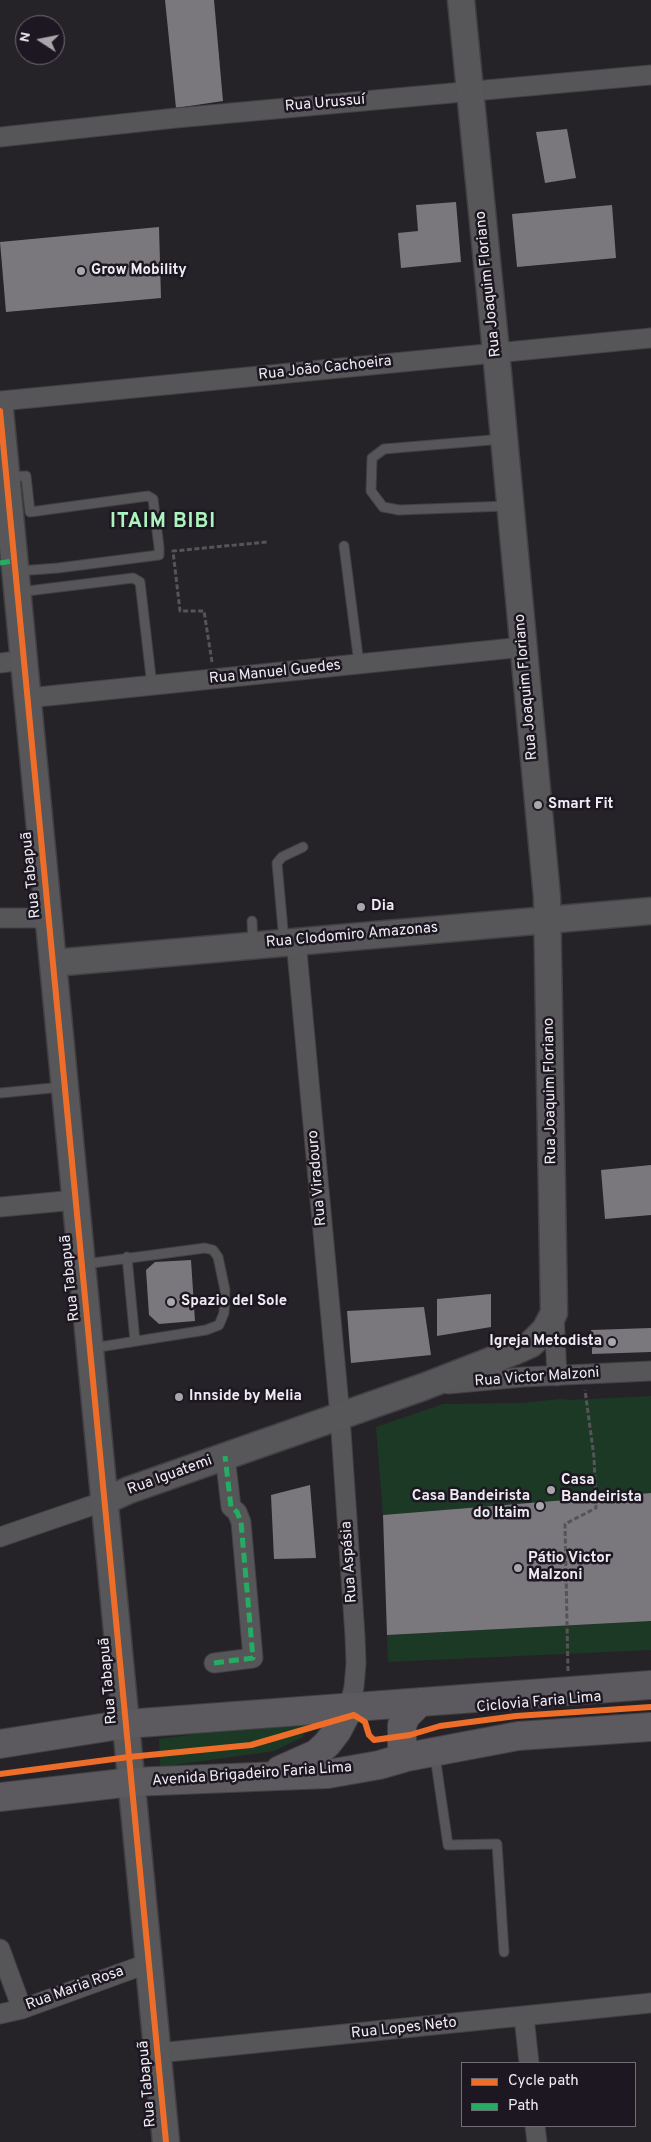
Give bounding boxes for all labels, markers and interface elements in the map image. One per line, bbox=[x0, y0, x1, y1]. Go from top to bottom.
north arrow bbox=[15, 15, 65, 65]
text: N bbox=[16, 31, 35, 44]
street label: Rua Urussuí bbox=[284, 92, 366, 116]
street label: Rua Joaquim Floriano bbox=[472, 210, 506, 358]
place label: Grow Mobility bbox=[91, 262, 187, 280]
marker: Grow Mobility bbox=[75, 265, 87, 277]
street label: Rua João Cachoeira bbox=[257, 353, 393, 385]
district label: ITAIM BIBI bbox=[109, 511, 217, 535]
street label: Rua Joaquim Floriano bbox=[512, 613, 542, 761]
street label: Rua Manuel Guedes bbox=[208, 657, 342, 689]
place label: Smart Fit bbox=[548, 796, 614, 814]
marker: Smart Fit bbox=[532, 799, 544, 811]
street label: Rua Tabapuã bbox=[19, 831, 45, 919]
place label: Dia bbox=[371, 898, 394, 916]
marker: Dia bbox=[355, 901, 367, 913]
street label: Rua Clodomiro Amazonas bbox=[265, 920, 439, 952]
street label: Rua Joaquim Floriano bbox=[541, 1017, 561, 1165]
street label: Rua Viradouro bbox=[305, 1129, 331, 1227]
street label: Rua Tabapuã bbox=[58, 1234, 84, 1322]
place label: Spazio del Sole bbox=[181, 1293, 287, 1311]
marker: Spazio del Sole bbox=[165, 1296, 177, 1308]
place label: Igreja Metodista bbox=[489, 1333, 602, 1351]
marker: Igreja Metodista bbox=[606, 1336, 618, 1348]
street label: Rua Victor Malzoni bbox=[474, 1365, 600, 1391]
place label: Innside by Melia bbox=[189, 1388, 302, 1406]
marker: Innside by Melia bbox=[173, 1391, 185, 1403]
street label: Rua Iguatemi bbox=[125, 1452, 215, 1500]
place label: Casa Bandeirista bbox=[561, 1472, 642, 1507]
marker: Casa Bandeirista bbox=[545, 1484, 557, 1496]
place label: Casa Bandeirista do Itaim bbox=[412, 1488, 530, 1523]
marker: Casa Bandeirista do Itaim bbox=[534, 1500, 546, 1512]
street label: Rua Aspásia bbox=[338, 1520, 362, 1604]
place label: Pátio Victor Malzoni bbox=[528, 1550, 611, 1585]
marker: Pátio Victor Malzoni bbox=[512, 1562, 524, 1574]
street label: Rua Tabapuã bbox=[96, 1637, 122, 1725]
street label: Ciclovia Faria Lima bbox=[476, 1689, 602, 1717]
street label: Avenida Brigadeiro Faria Lima bbox=[151, 1759, 353, 1791]
street label: Rua Maria Rosa bbox=[24, 1963, 126, 2015]
street label: Rua Lopes Neto bbox=[350, 2015, 458, 2043]
street label: Rua Tabapuã bbox=[135, 2040, 161, 2128]
legend bbox=[461, 2062, 636, 2127]
text: Cycle path bbox=[508, 2072, 579, 2091]
text: Path bbox=[508, 2097, 539, 2116]

